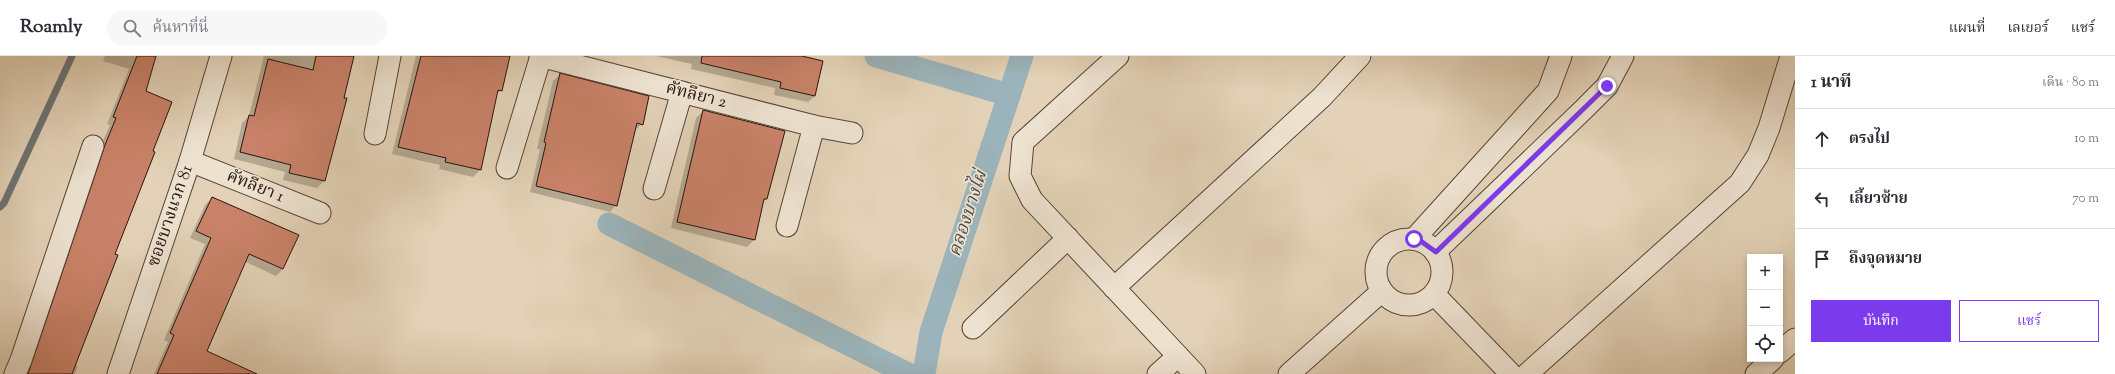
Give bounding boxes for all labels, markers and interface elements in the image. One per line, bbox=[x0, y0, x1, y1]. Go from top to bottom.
search box bbox=[107, 10, 387, 46]
text: Roamly bbox=[20, 14, 83, 41]
icon: search bbox=[121, 17, 143, 39]
text: ค้นหาที่นี่ bbox=[153, 18, 208, 39]
text: แผนที่ bbox=[1949, 19, 1985, 39]
text: เลเยอร์ bbox=[2007, 19, 2049, 39]
text: แชร์ bbox=[2071, 19, 2095, 39]
text: 1 นาที bbox=[1811, 71, 1851, 95]
text: เดิน · 80 m bbox=[2042, 74, 2099, 92]
street label: คัทลียา 2 bbox=[663, 77, 729, 115]
route end bbox=[1598, 77, 1616, 95]
icon: ahead bbox=[1811, 128, 1833, 150]
text: ตรงไป bbox=[1849, 129, 1890, 150]
text: 10 m bbox=[2074, 130, 2099, 148]
street label: ซอยบางแวก 81 bbox=[142, 162, 200, 270]
water label: คลองบางไผ่ bbox=[941, 164, 996, 260]
street label: คัทลียา 1 bbox=[223, 165, 287, 209]
icon: left bbox=[1811, 188, 1833, 210]
text: เลี้ยวซ้าย bbox=[1849, 189, 1908, 210]
text: 70 m bbox=[2072, 190, 2099, 208]
route start bbox=[1405, 230, 1423, 248]
icon: arrive bbox=[1811, 248, 1833, 270]
text: ถึงจุดหมาย bbox=[1849, 249, 1922, 270]
map controls bbox=[1747, 254, 1783, 362]
button: + bbox=[1747, 254, 1783, 290]
button: − bbox=[1747, 290, 1783, 326]
button: บันทึก bbox=[1811, 300, 1951, 342]
button: แชร์ bbox=[1959, 300, 2099, 342]
button: locate bbox=[1747, 326, 1783, 362]

